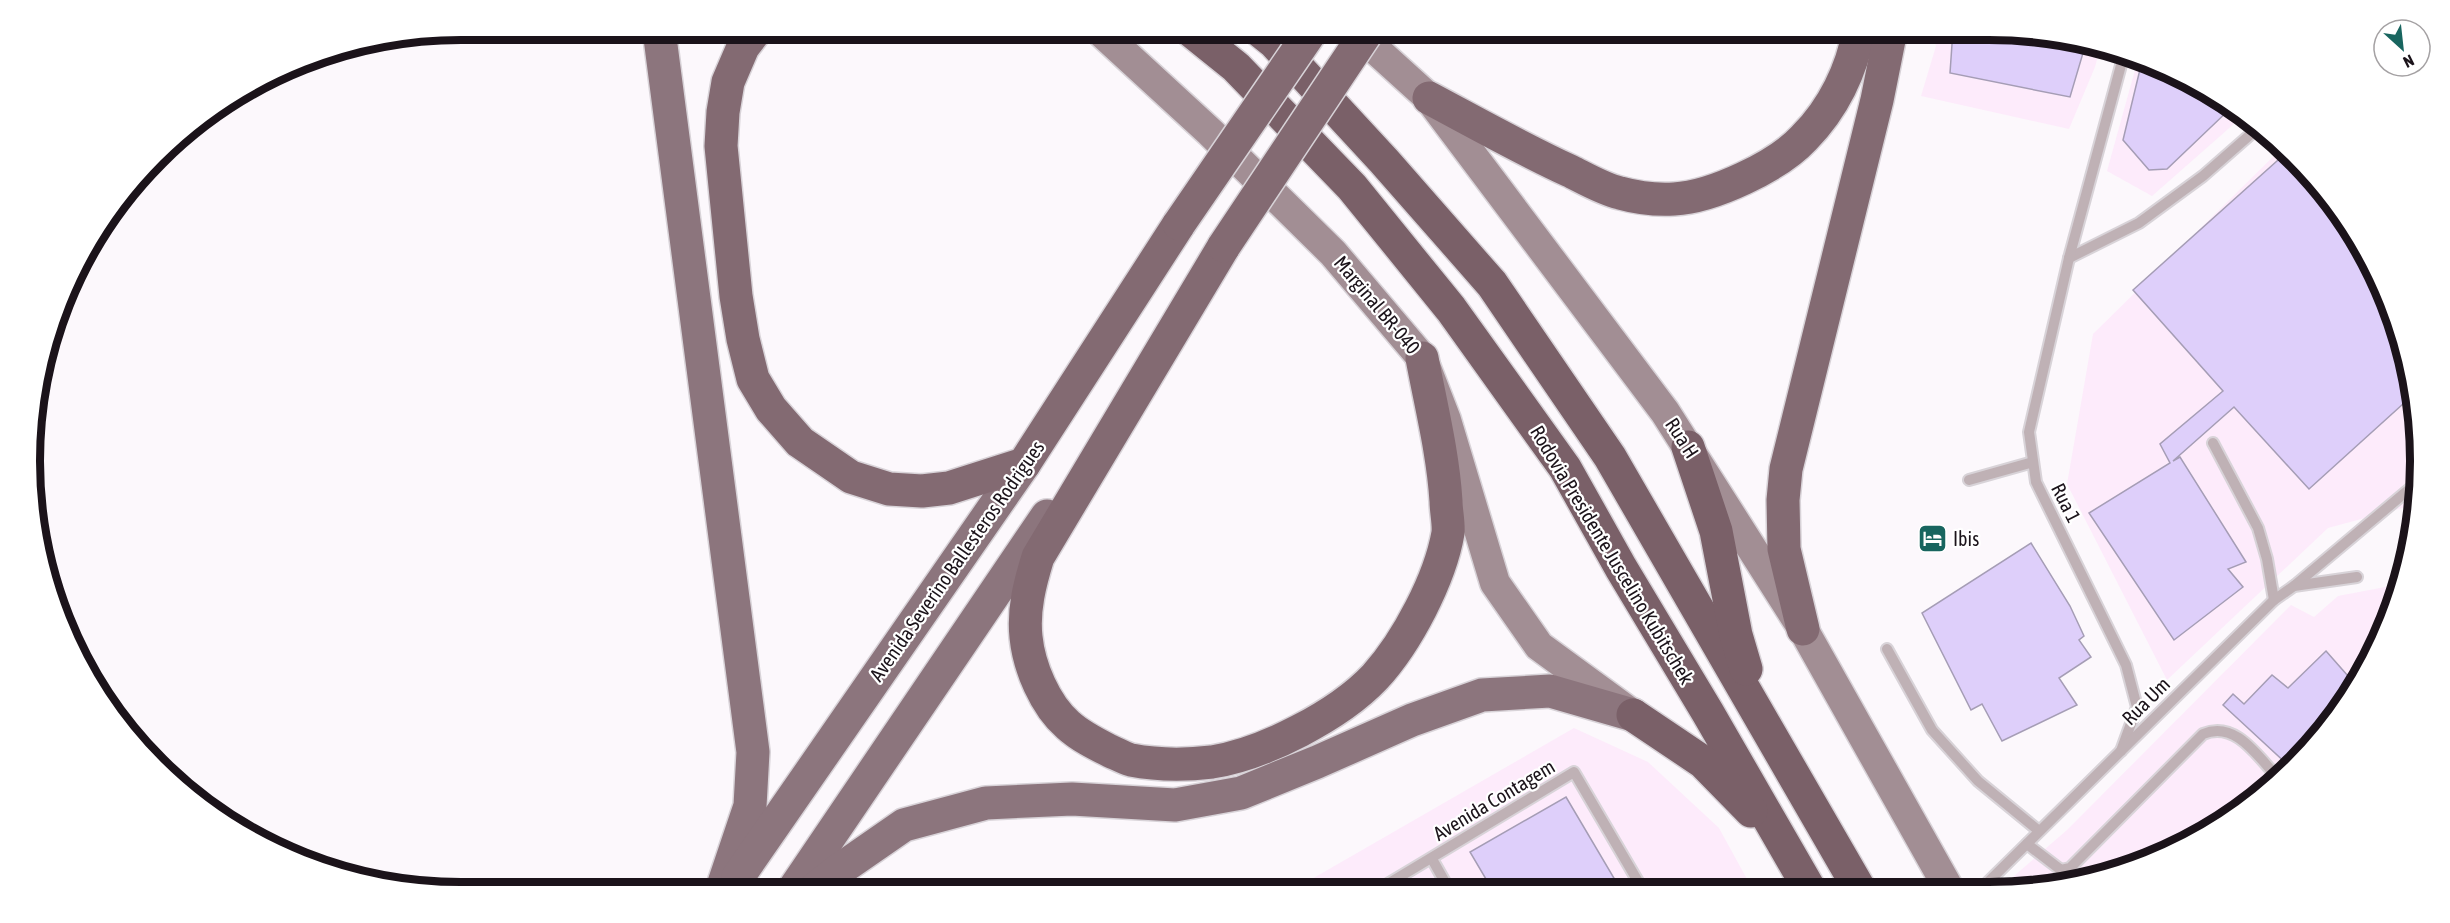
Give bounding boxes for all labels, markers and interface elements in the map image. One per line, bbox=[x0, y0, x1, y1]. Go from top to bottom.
north arrow bbox=[2372, 18, 2432, 78]
text: N bbox=[2401, 51, 2417, 72]
street label: Marginal BR-040 bbox=[1330, 251, 1425, 358]
street label: Rua H bbox=[1661, 413, 1704, 462]
street label: Rodovia Presidente Juscelino Kubitschek bbox=[1526, 421, 1699, 688]
street label: Avenida Severino Ballesteros Rodrigues bbox=[864, 436, 1049, 685]
street label: Rua 1 bbox=[2047, 479, 2086, 526]
hotel icon: Ibis bbox=[1916, 523, 1948, 555]
place label: Ibis bbox=[1953, 527, 1979, 550]
street label: Rua Um bbox=[2117, 672, 2174, 729]
street label: Avenida Contagem bbox=[1429, 754, 1559, 845]

